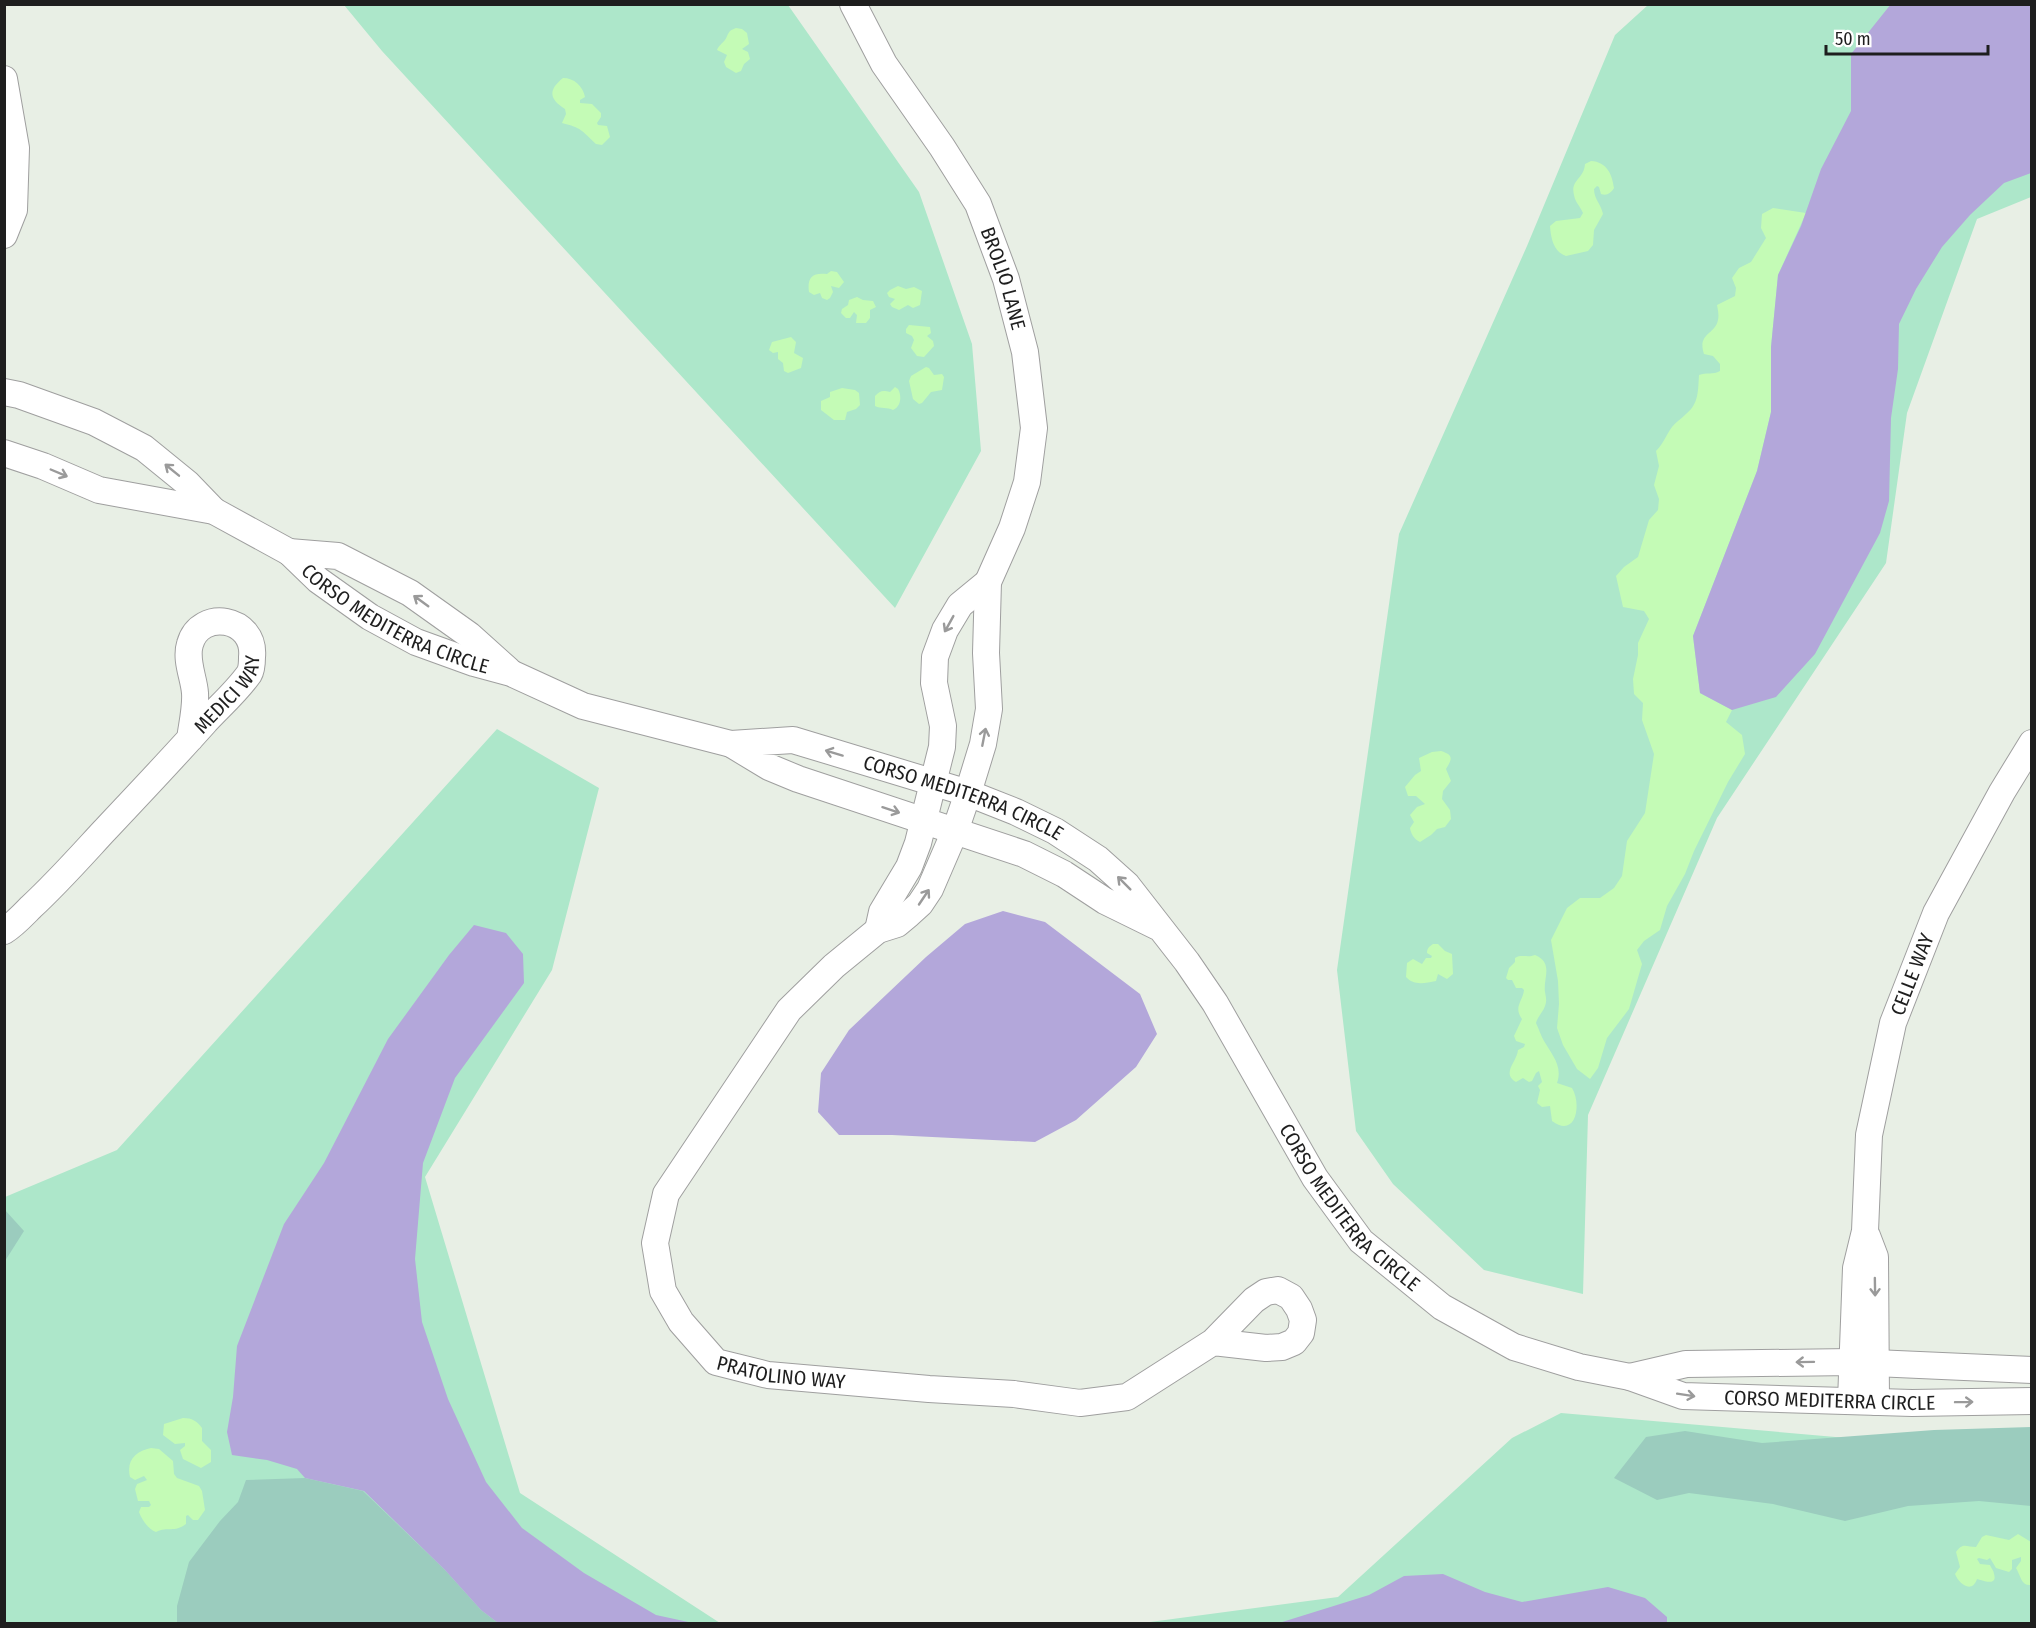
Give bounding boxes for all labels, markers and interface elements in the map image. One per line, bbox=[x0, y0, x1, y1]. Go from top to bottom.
scale bar bbox=[1826, 18, 1988, 56]
text: 50 m bbox=[1835, 28, 1871, 50]
street label: BROLIO LANE bbox=[976, 224, 1031, 332]
one-way arrow bbox=[164, 464, 180, 477]
one-way arrow bbox=[50, 468, 68, 479]
street label: CORSO MEDITERRA CIRCLE bbox=[297, 559, 492, 678]
one-way arrow bbox=[414, 595, 430, 607]
one-way arrow bbox=[943, 615, 955, 632]
street label: MEDICI WAY bbox=[189, 655, 264, 738]
one-way arrow bbox=[979, 728, 990, 747]
one-way arrow bbox=[825, 747, 844, 758]
street label: CORSO MEDITERRA CIRCLE bbox=[861, 750, 1068, 845]
one-way arrow bbox=[881, 805, 900, 816]
one-way arrow bbox=[1116, 875, 1131, 890]
one-way arrow bbox=[918, 890, 930, 906]
street label: CELLE WAY bbox=[1885, 930, 1939, 1019]
street label: CORSO MEDITERRA CIRCLE bbox=[1275, 1119, 1425, 1296]
one-way arrow bbox=[1869, 1277, 1881, 1297]
street label: PRATOLINO WAY bbox=[714, 1351, 846, 1394]
one-way arrow bbox=[1796, 1357, 1816, 1368]
street label: CORSO MEDITERRA CIRCLE bbox=[1724, 1385, 1935, 1415]
one-way arrow bbox=[1676, 1389, 1695, 1400]
one-way arrow bbox=[1954, 1396, 1974, 1408]

